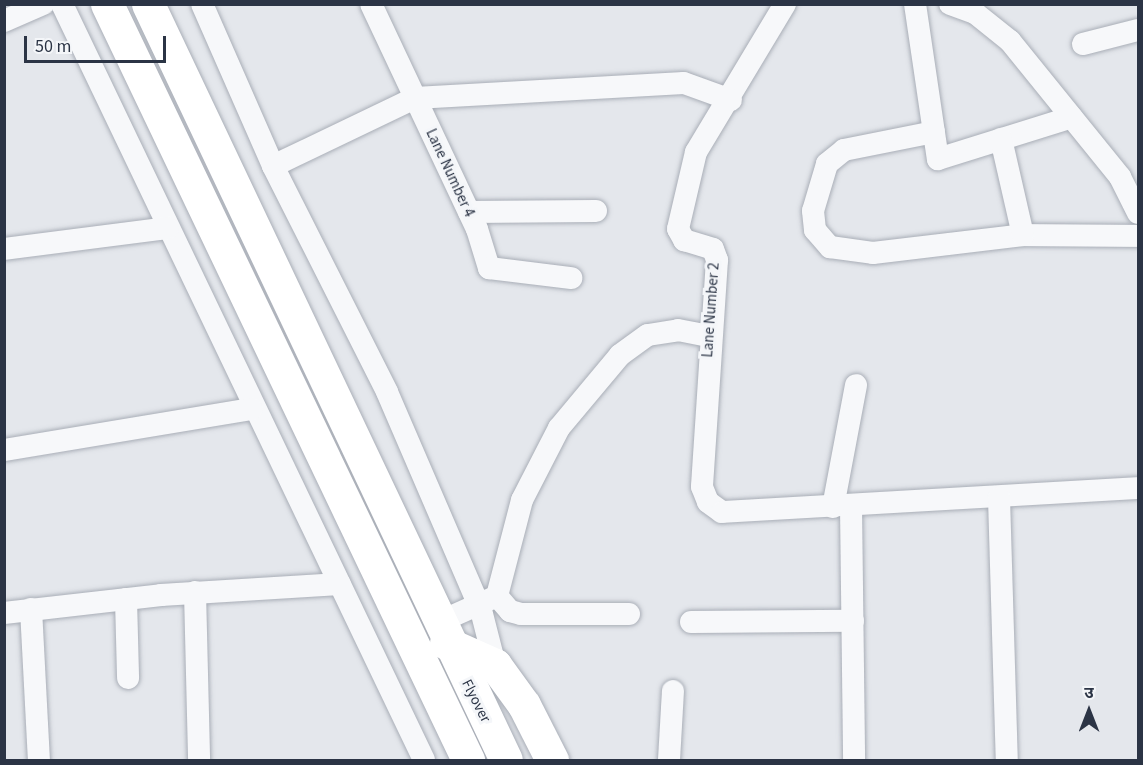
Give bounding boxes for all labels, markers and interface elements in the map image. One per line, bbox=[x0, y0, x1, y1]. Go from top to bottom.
scale bar bbox=[27, 24, 170, 62]
text: 50 m bbox=[35, 34, 71, 59]
street label: Lane Number 4 bbox=[422, 126, 478, 220]
street label: Lane Number 2 bbox=[699, 262, 723, 358]
street label: Flyover bbox=[458, 676, 494, 726]
north arrow bbox=[1059, 681, 1119, 741]
text: उ bbox=[1084, 682, 1094, 704]

